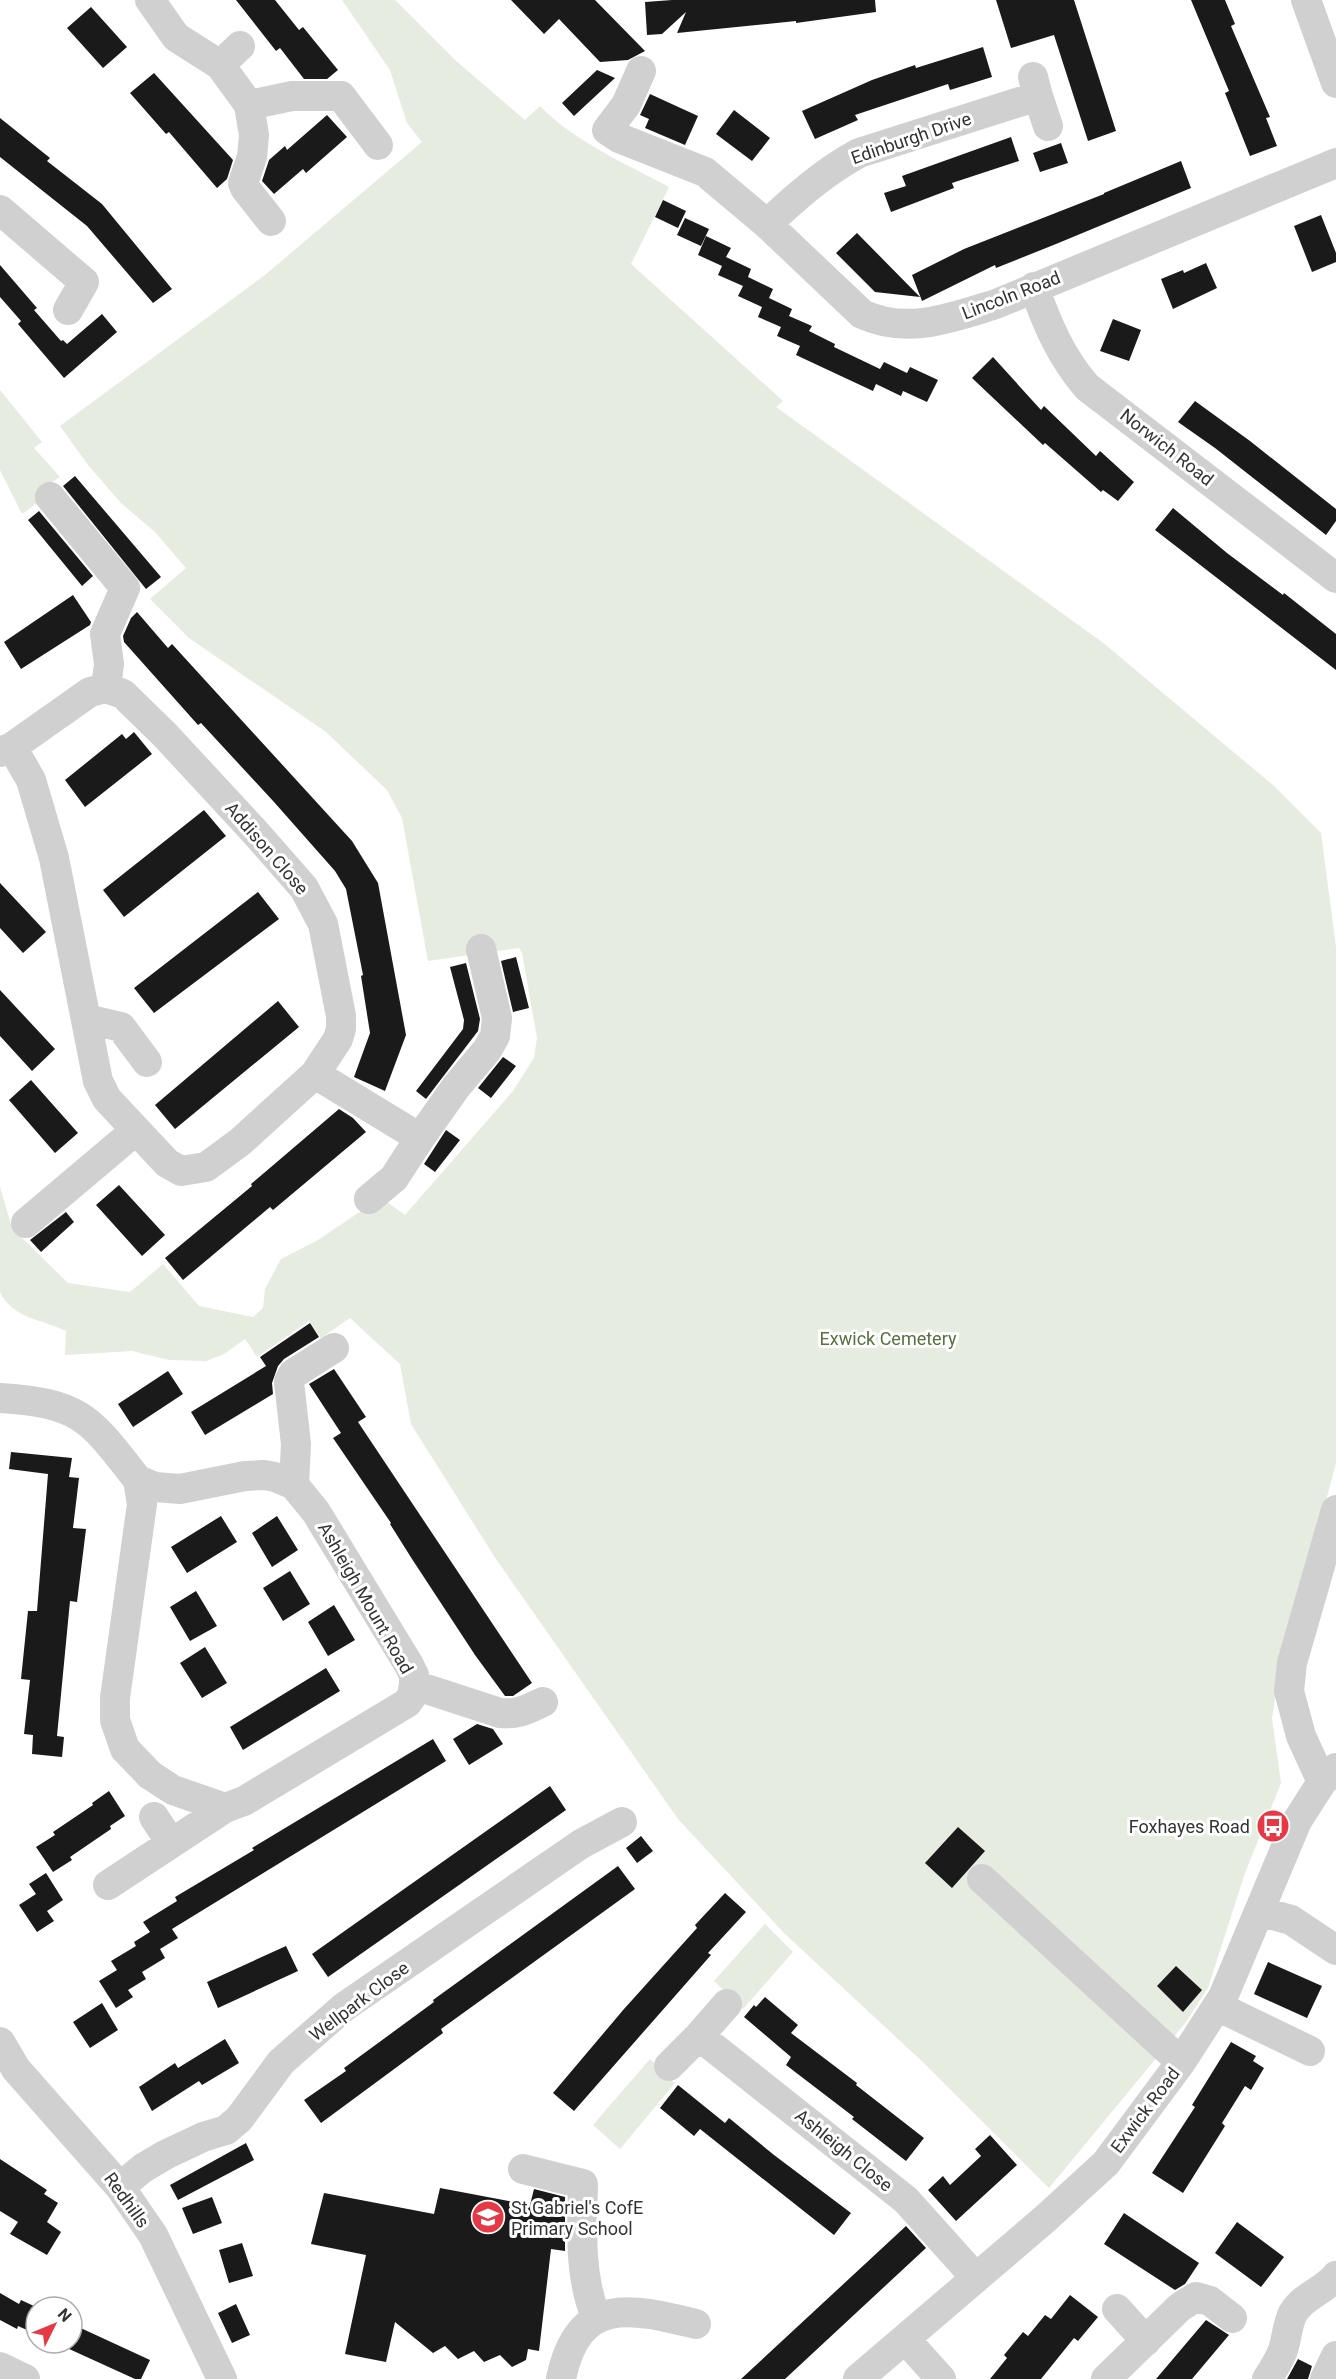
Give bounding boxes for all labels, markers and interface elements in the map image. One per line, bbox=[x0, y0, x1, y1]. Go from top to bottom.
street label: Edinburgh Drive bbox=[848, 108, 974, 168]
street label: Lincoln Road bbox=[959, 267, 1063, 323]
street label: Norwich Road bbox=[1116, 404, 1218, 490]
street label: Addison Close bbox=[221, 797, 313, 899]
park label: Exwick Cemetery bbox=[820, 1328, 957, 1349]
street label: Ashleigh Mount Road bbox=[314, 1519, 418, 1677]
bus stop icon: Foxhayes Road bbox=[1255, 1808, 1291, 1844]
place label: Foxhayes Road bbox=[1129, 1816, 1250, 1837]
street label: Wellpark Close bbox=[305, 1957, 413, 2045]
street label: Exwick Road bbox=[1106, 2063, 1184, 2157]
street label: Ashleigh Close bbox=[791, 2104, 897, 2196]
street label: Redhills bbox=[100, 2168, 154, 2232]
place label: St Gabriel's CofE Primary School bbox=[511, 2197, 643, 2239]
school or university icon: St Gabriel's CofE Primary School bbox=[470, 2199, 506, 2235]
north arrow bbox=[24, 2295, 84, 2355]
text: N bbox=[54, 2305, 75, 2326]

